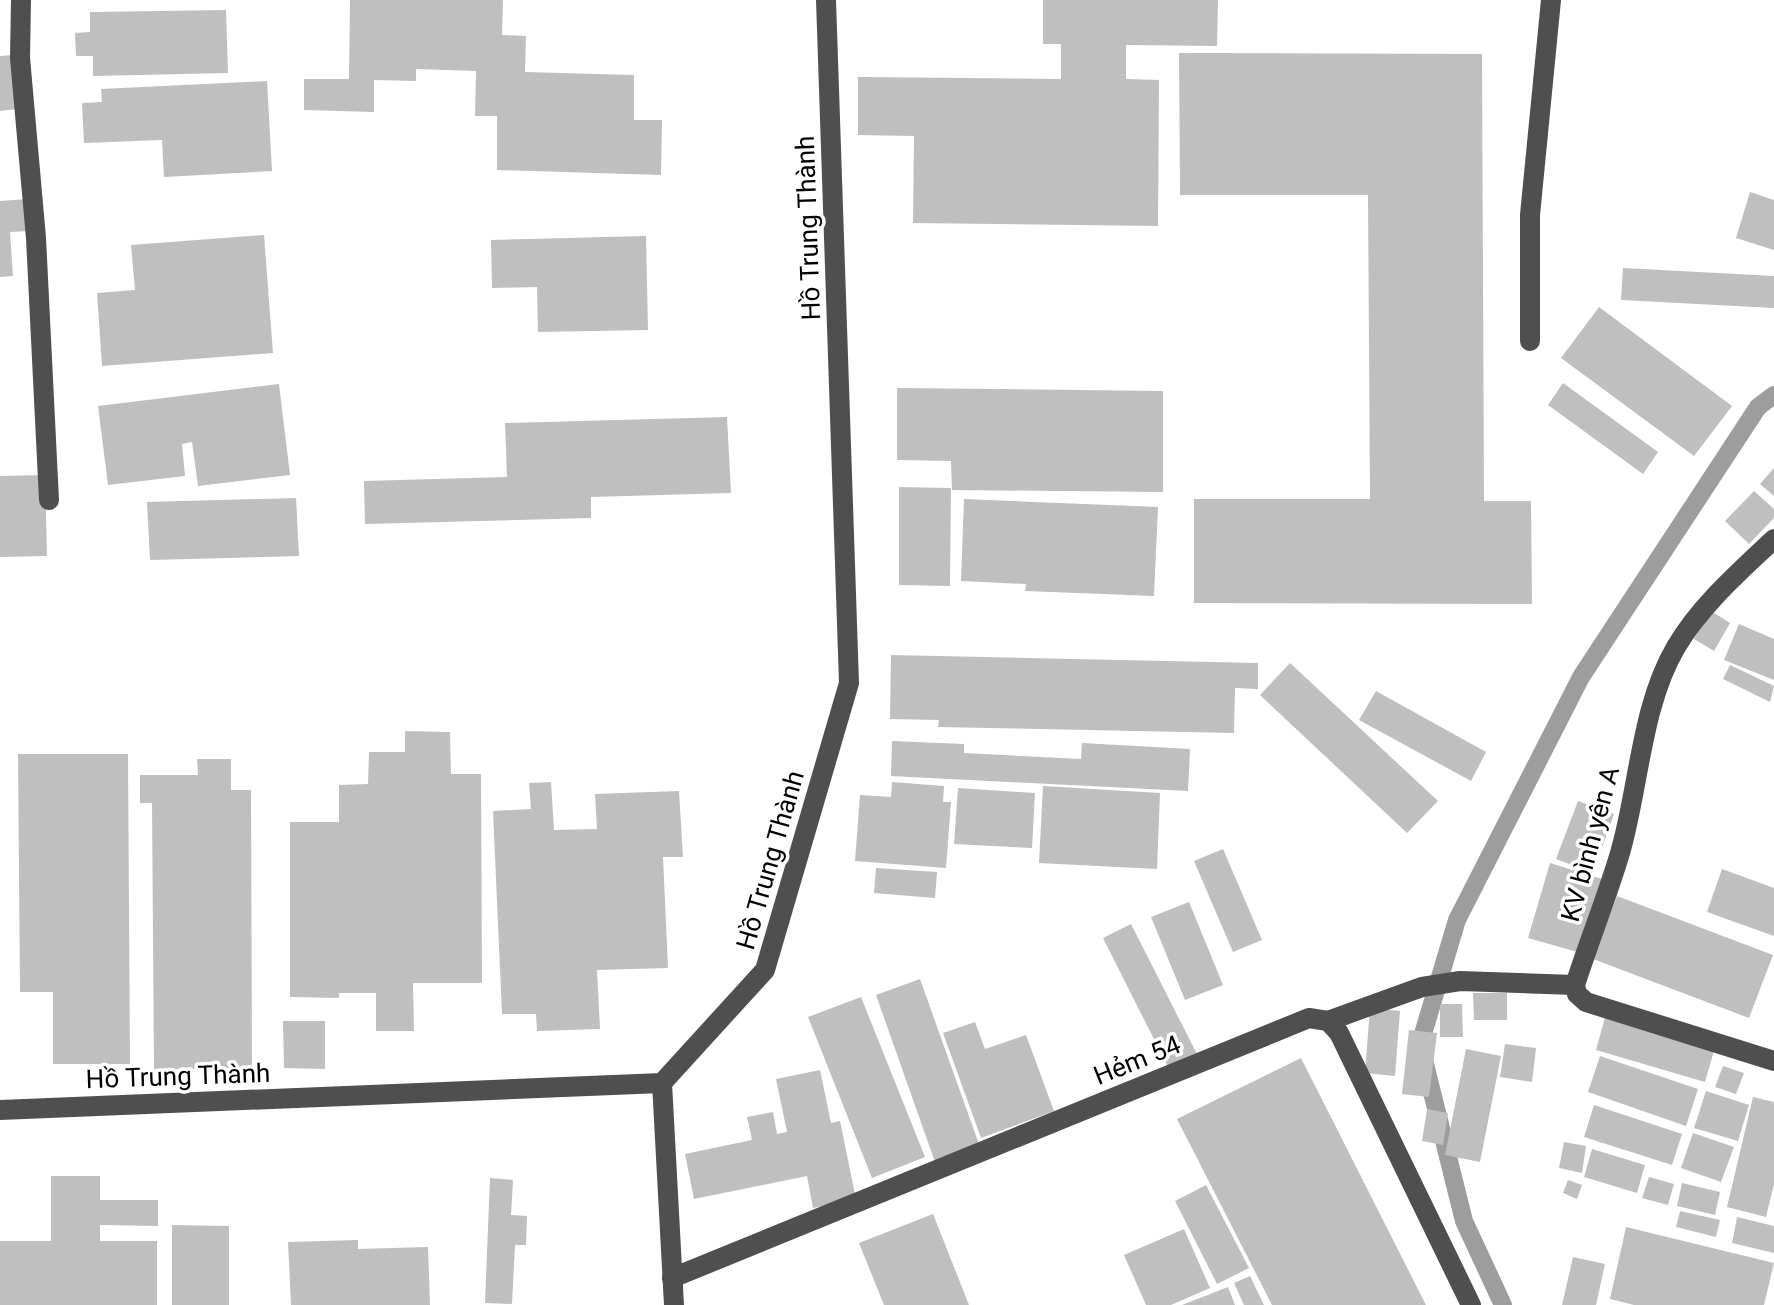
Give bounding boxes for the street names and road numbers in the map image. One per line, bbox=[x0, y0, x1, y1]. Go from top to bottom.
street label: Hồ Trung Thành bbox=[790, 135, 826, 321]
street label: KV bình yên A bbox=[1555, 763, 1625, 925]
street label: Hồ Trung Thành bbox=[730, 767, 810, 953]
street label: Hẻm 54 bbox=[1089, 1029, 1185, 1091]
street label: Hồ Trung Thành bbox=[85, 1058, 271, 1094]

